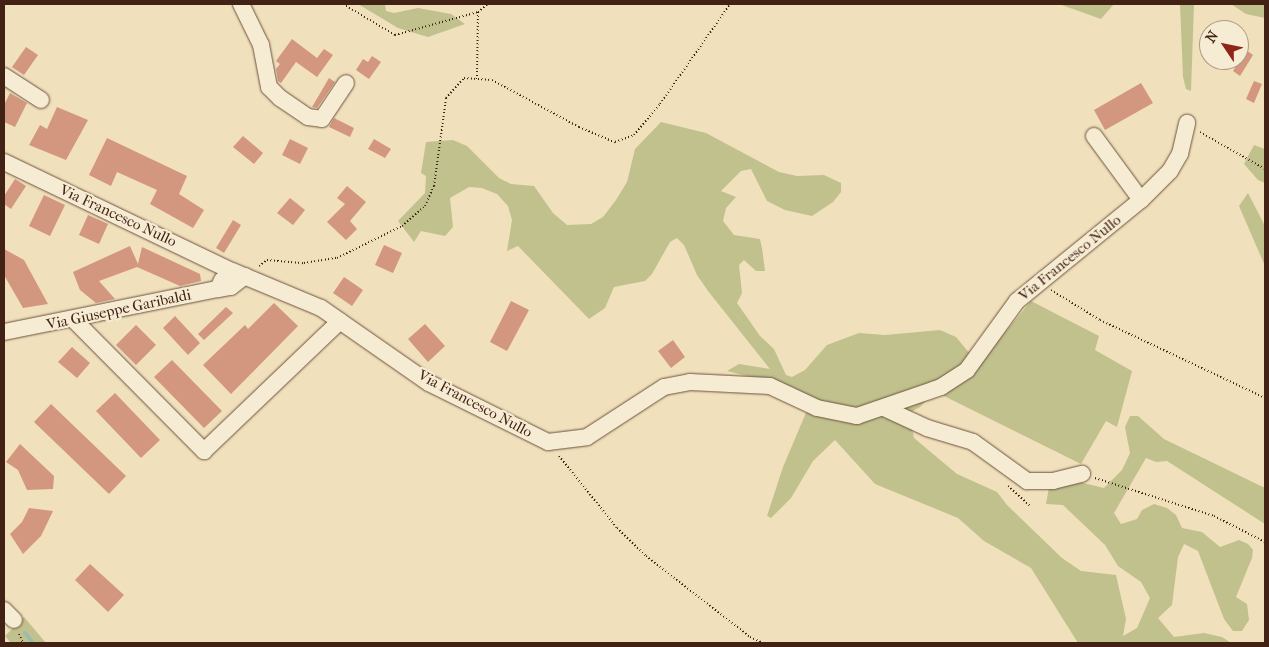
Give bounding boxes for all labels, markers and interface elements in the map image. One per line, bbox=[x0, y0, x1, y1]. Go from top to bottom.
north arrow bbox=[1199, 20, 1249, 70]
text: N bbox=[1202, 28, 1222, 46]
street label: Via Francesco Nullo bbox=[57, 181, 179, 251]
street label: Via Francesco Nullo bbox=[1015, 211, 1125, 305]
street label: Via Giuseppe Garibaldi bbox=[45, 286, 193, 334]
street label: Via Francesco Nullo bbox=[415, 366, 535, 442]

